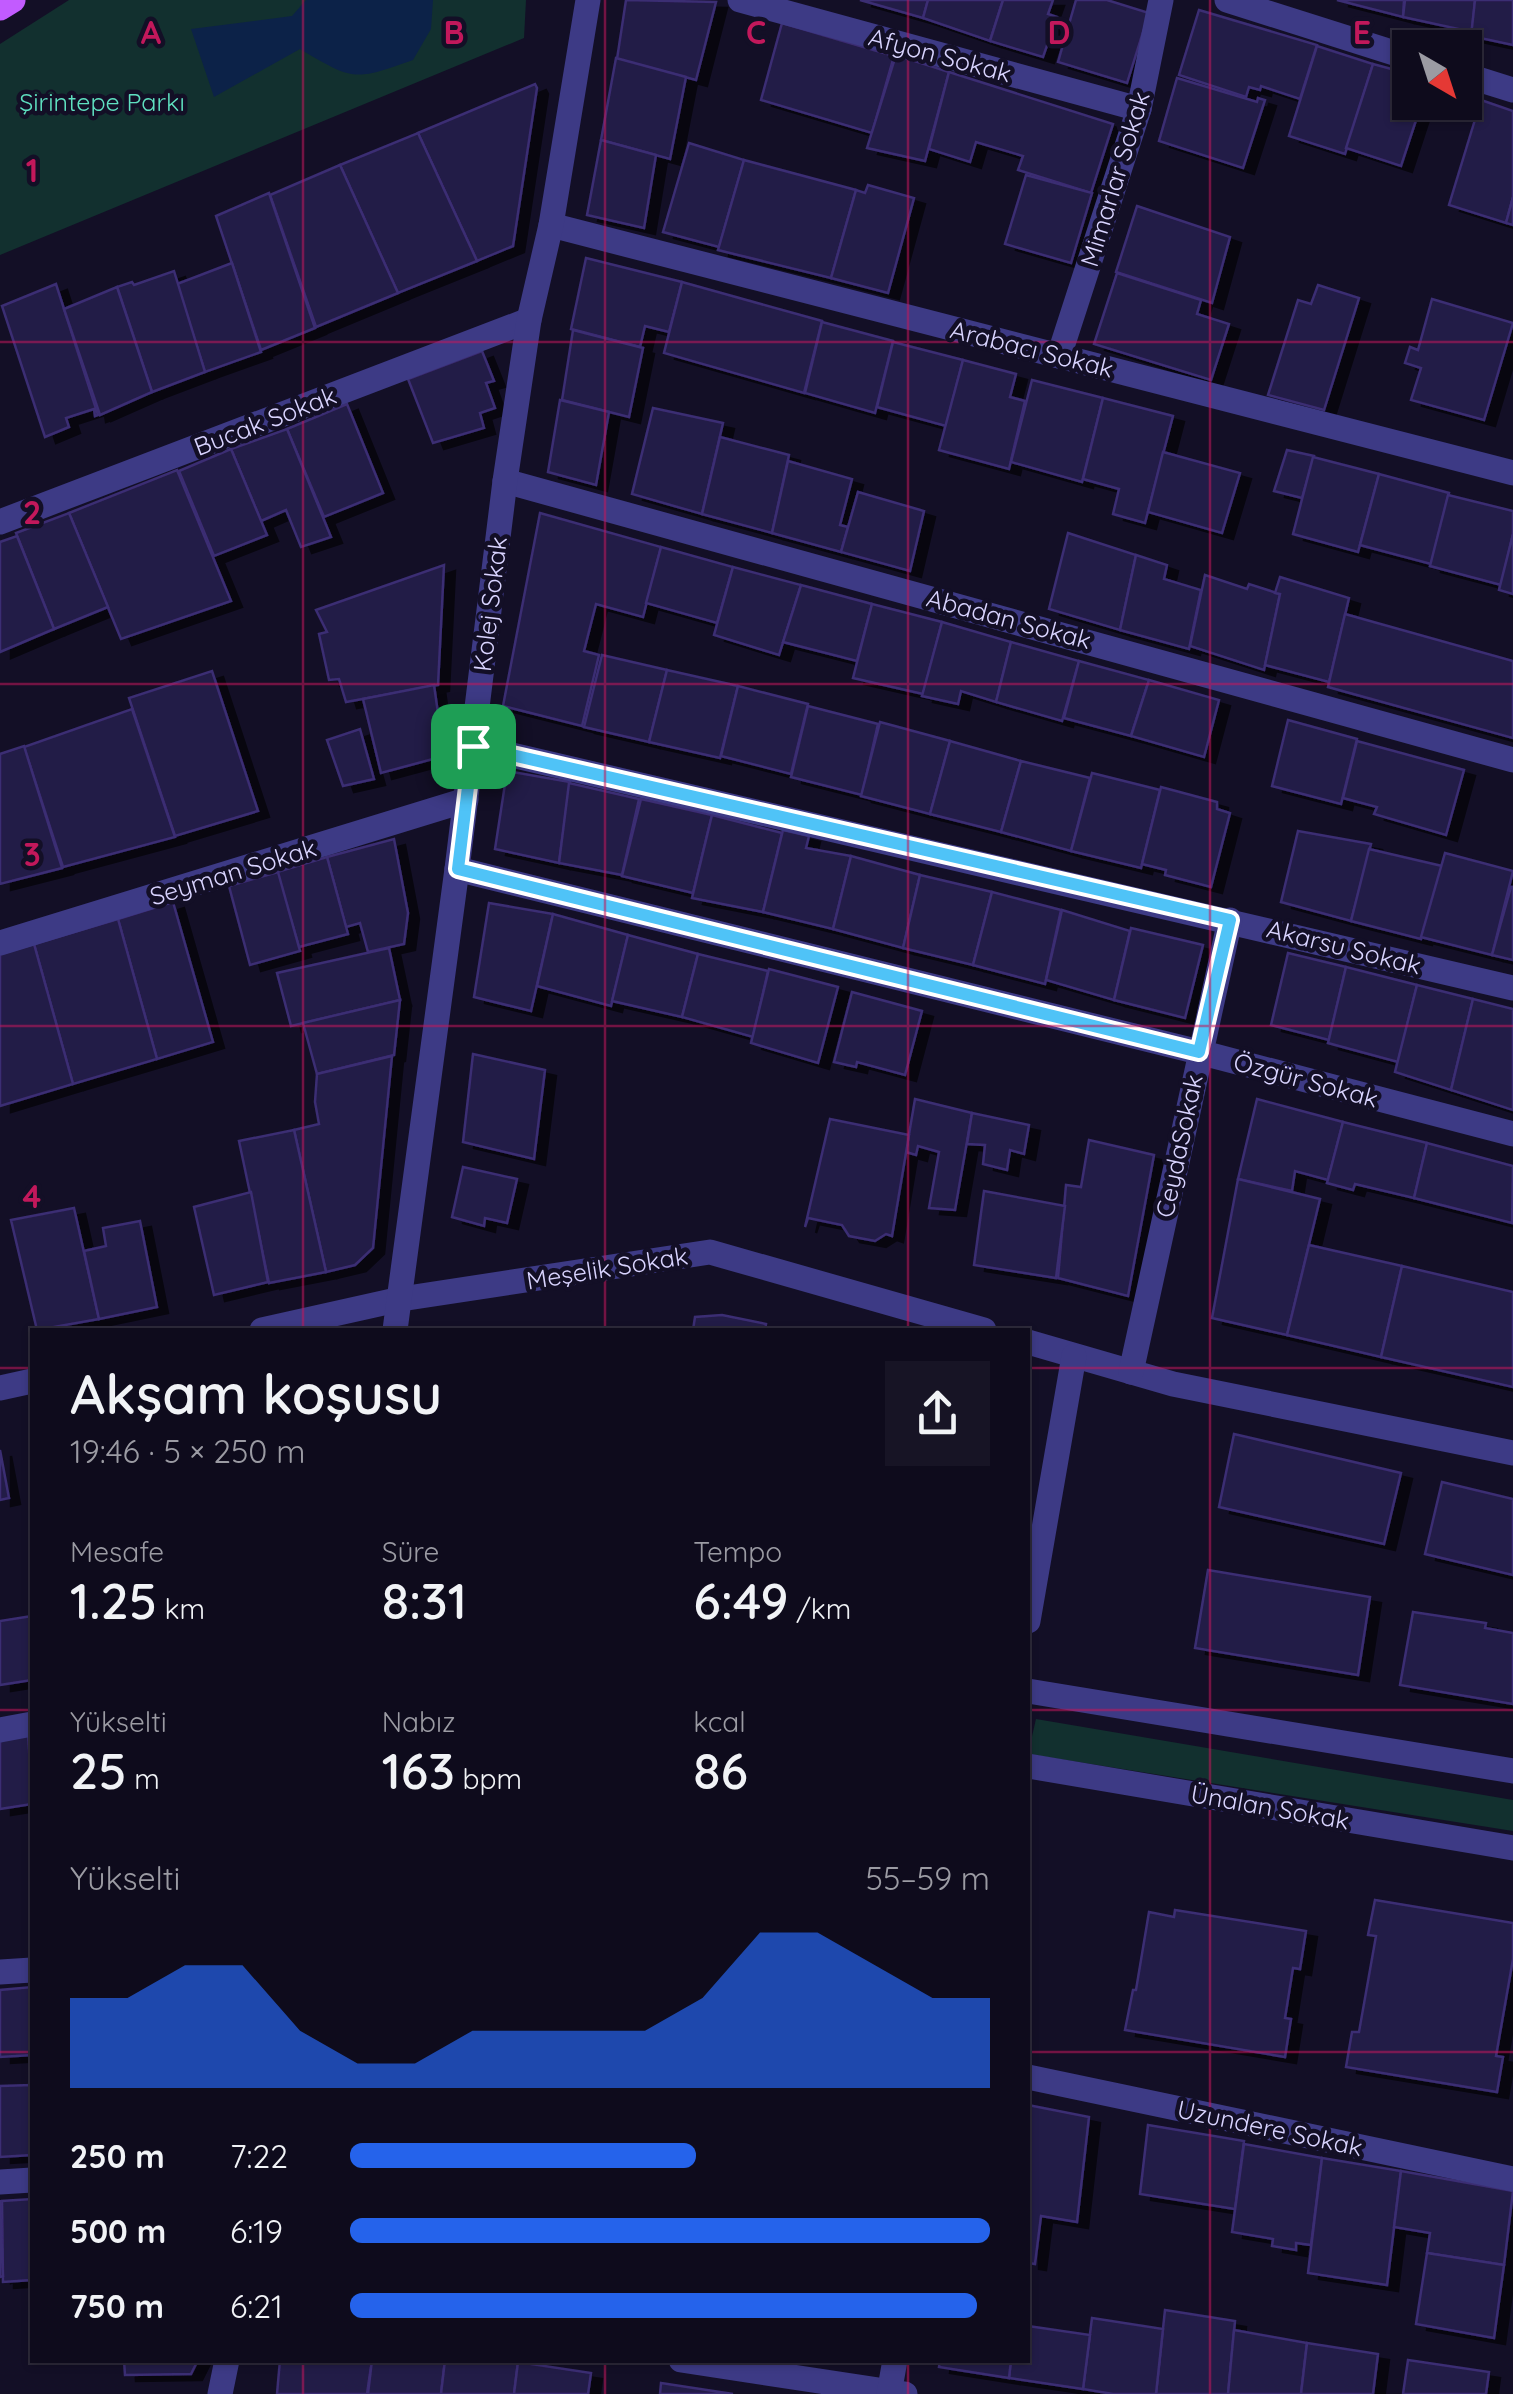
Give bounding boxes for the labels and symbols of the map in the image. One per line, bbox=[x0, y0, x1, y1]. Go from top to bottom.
text: A bbox=[141, 12, 162, 52]
text: B bbox=[444, 12, 464, 52]
text: C bbox=[746, 12, 766, 52]
text: D bbox=[1048, 12, 1070, 52]
text: E bbox=[1353, 12, 1371, 52]
street label: Afyon Sokak bbox=[865, 21, 1015, 88]
north arrow bbox=[1392, 30, 1482, 120]
park label: Şirintepe Parkı bbox=[19, 86, 185, 117]
street label: Mimarlar Sokak bbox=[1073, 87, 1156, 270]
text: 1 bbox=[26, 150, 38, 190]
street label: Arabacı Sokak bbox=[947, 313, 1117, 384]
street label: Bucak Sokak bbox=[189, 379, 340, 462]
text: 2 bbox=[23, 492, 41, 532]
street label: Kolej Sokak bbox=[466, 535, 513, 673]
street label: Abadan Sokak bbox=[923, 582, 1095, 655]
pin bbox=[431, 704, 516, 789]
street label: Seyman Sokak bbox=[146, 831, 320, 912]
text: 3 bbox=[23, 834, 41, 874]
street label: Akarsu Sokak bbox=[1264, 912, 1425, 981]
street label: Özgür Sokak bbox=[1231, 1045, 1382, 1114]
street label: CeydaSokak bbox=[1148, 1071, 1209, 1220]
text: 4 bbox=[23, 1176, 42, 1216]
street label: Meşelik Sokak bbox=[524, 1239, 690, 1296]
street label: Ünalan Sokak bbox=[1188, 1777, 1352, 1836]
street label: Uzundere Sokak bbox=[1175, 2093, 1366, 2162]

